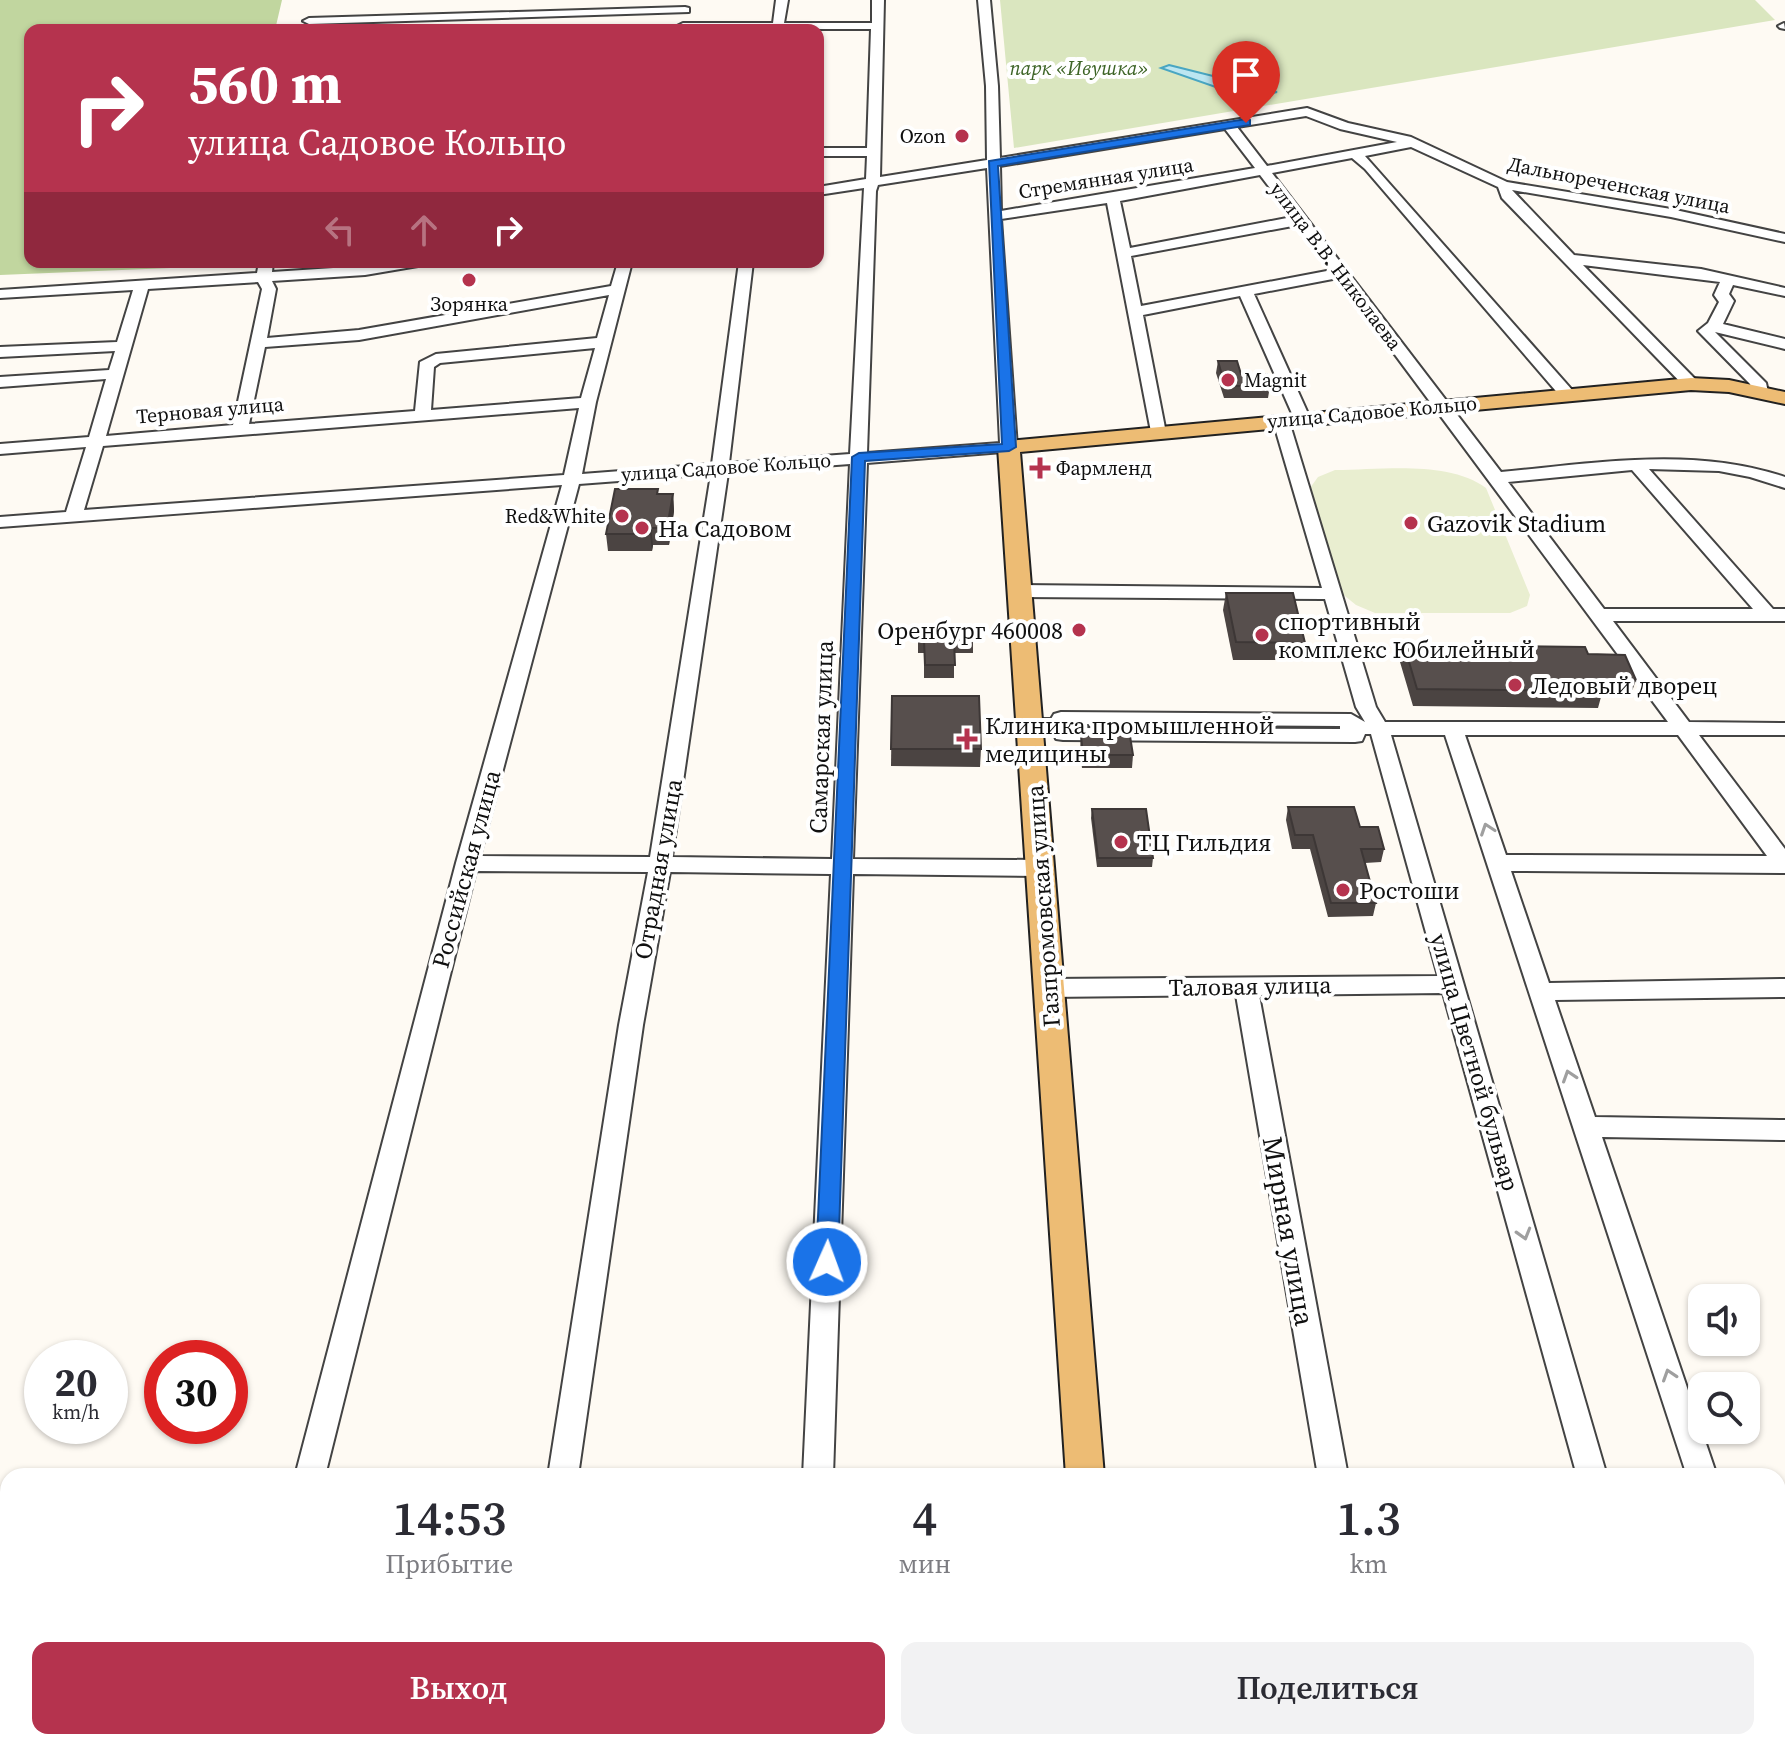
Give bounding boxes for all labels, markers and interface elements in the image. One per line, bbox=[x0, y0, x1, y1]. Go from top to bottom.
pin bbox=[1212, 41, 1280, 123]
text: 560 m bbox=[188, 45, 342, 122]
icon: arrive bbox=[1224, 53, 1268, 97]
park label: парк «Ивушка» bbox=[1009, 54, 1149, 82]
icon: right bbox=[56, 56, 160, 160]
text: улица Садовое Кольцо bbox=[188, 118, 567, 167]
place label: Ozon bbox=[900, 122, 946, 150]
marker: Ozon bbox=[953, 127, 971, 145]
street label: Стремянная улица bbox=[1017, 150, 1196, 206]
street label: Дальнореченская улица bbox=[1505, 150, 1733, 220]
street label: улица В.В. Николаева bbox=[1263, 176, 1409, 357]
icon: left bbox=[318, 208, 362, 252]
icon: ahead bbox=[402, 208, 446, 252]
icon: right bbox=[486, 208, 530, 252]
marker: Зорянка bbox=[460, 271, 478, 289]
place label: Зорянка bbox=[430, 290, 509, 318]
place label: Magnit bbox=[1244, 366, 1307, 394]
marker: Magnit bbox=[1219, 371, 1237, 389]
street label: улица Садовое Кольцо bbox=[1266, 389, 1478, 435]
street label: Терновая улица bbox=[135, 390, 286, 430]
street label: улица Садовое Кольцо bbox=[620, 446, 832, 488]
place label: Фармленд bbox=[1056, 454, 1152, 482]
marker: Фармленд bbox=[1031, 459, 1049, 477]
place label: Red&White bbox=[505, 502, 606, 530]
marker: Red&White bbox=[613, 507, 631, 525]
place label: Gazovik Stadium bbox=[1427, 507, 1606, 540]
place label: На Садовом bbox=[658, 512, 792, 545]
marker: Gazovik Stadium bbox=[1402, 514, 1420, 532]
marker: На Садовом bbox=[633, 519, 651, 537]
place label: спортивный комплекс Юбилейный bbox=[1278, 605, 1535, 666]
place label: Оренбург 460008 bbox=[877, 614, 1063, 647]
marker: Оренбург 460008 bbox=[1070, 621, 1088, 639]
marker: спортивный комплекс Юбилейный bbox=[1253, 626, 1271, 644]
street label: Самарская улица bbox=[801, 639, 841, 834]
place label: Ледовый дворец bbox=[1531, 669, 1717, 702]
marker: Ледовый дворец bbox=[1506, 676, 1524, 694]
place label: Клиника промышленной медицины bbox=[985, 709, 1274, 770]
marker: Клиника промышленной медицины bbox=[956, 728, 978, 750]
street label: Российская улица bbox=[424, 766, 509, 972]
street label: Отрадная улица bbox=[626, 775, 690, 962]
street label: Газпромовская улица bbox=[1018, 783, 1068, 1028]
one-way arrow bbox=[1481, 823, 1497, 837]
place label: ТЦ Гильдия bbox=[1137, 826, 1271, 859]
marker: ТЦ Гильдия bbox=[1112, 833, 1130, 851]
place label: Ростоши bbox=[1359, 874, 1459, 907]
marker: Ростоши bbox=[1334, 881, 1352, 899]
street label: улица Цветной бульвар bbox=[1422, 929, 1528, 1195]
street label: Таловая улица bbox=[1168, 968, 1333, 1004]
one-way arrow bbox=[1562, 1069, 1578, 1083]
street label: Мирная улица bbox=[1254, 1133, 1324, 1329]
position arrow bbox=[785, 1220, 869, 1304]
one-way arrow bbox=[1514, 1227, 1531, 1241]
map controls bbox=[1688, 1284, 1760, 1444]
button: sound bbox=[1688, 1284, 1760, 1356]
speed limit sign: 30 bbox=[144, 1340, 248, 1444]
text: 20 bbox=[54, 1355, 98, 1409]
one-way arrow bbox=[1662, 1369, 1678, 1383]
button: search bbox=[1688, 1372, 1760, 1444]
text: km/h bbox=[52, 1398, 100, 1426]
text: 14:53 bbox=[392, 1485, 506, 1551]
text: 4 bbox=[912, 1485, 937, 1551]
text: 1.3 bbox=[1336, 1485, 1401, 1551]
text: Прибытие bbox=[385, 1546, 513, 1582]
text: мин bbox=[899, 1546, 951, 1582]
text: km bbox=[1350, 1546, 1387, 1582]
button: Выход bbox=[32, 1642, 885, 1734]
button: Поделиться bbox=[901, 1642, 1754, 1734]

